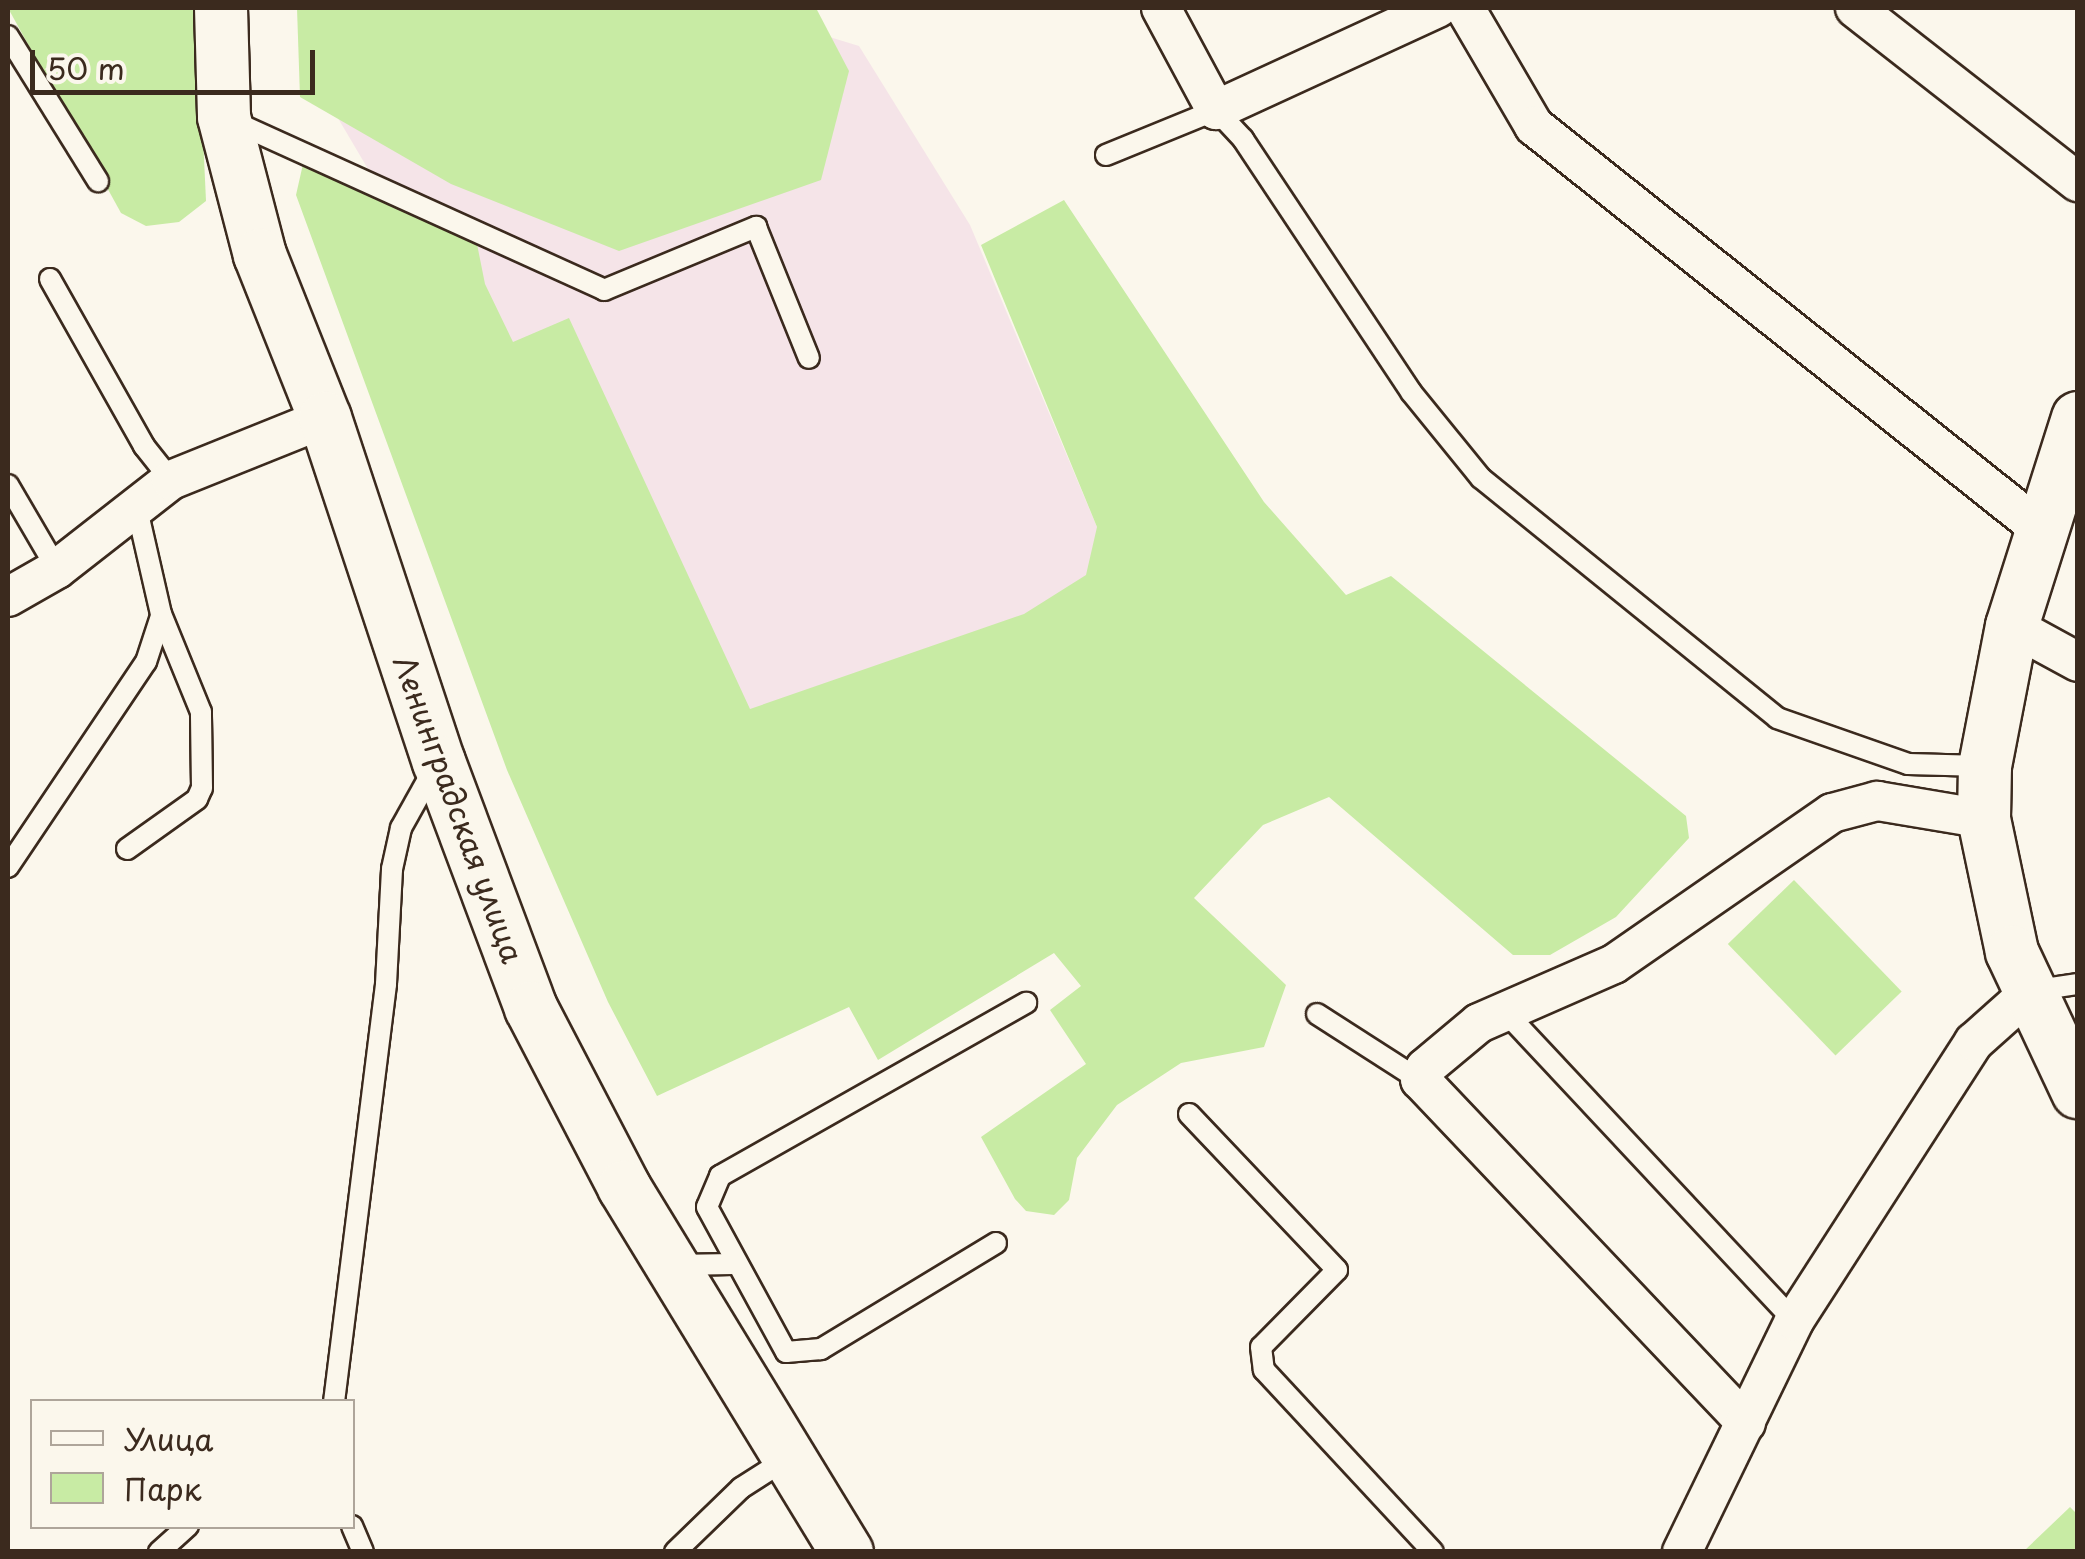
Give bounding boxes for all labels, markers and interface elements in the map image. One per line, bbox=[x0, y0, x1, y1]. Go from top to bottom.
scale bar bbox=[35, 30, 320, 92]
text: 50 m bbox=[47, 45, 125, 90]
street label: Ленинградская улица bbox=[386, 650, 532, 968]
legend bbox=[30, 1399, 355, 1529]
text: Улица bbox=[124, 1416, 213, 1461]
text: Парк bbox=[124, 1466, 201, 1511]

